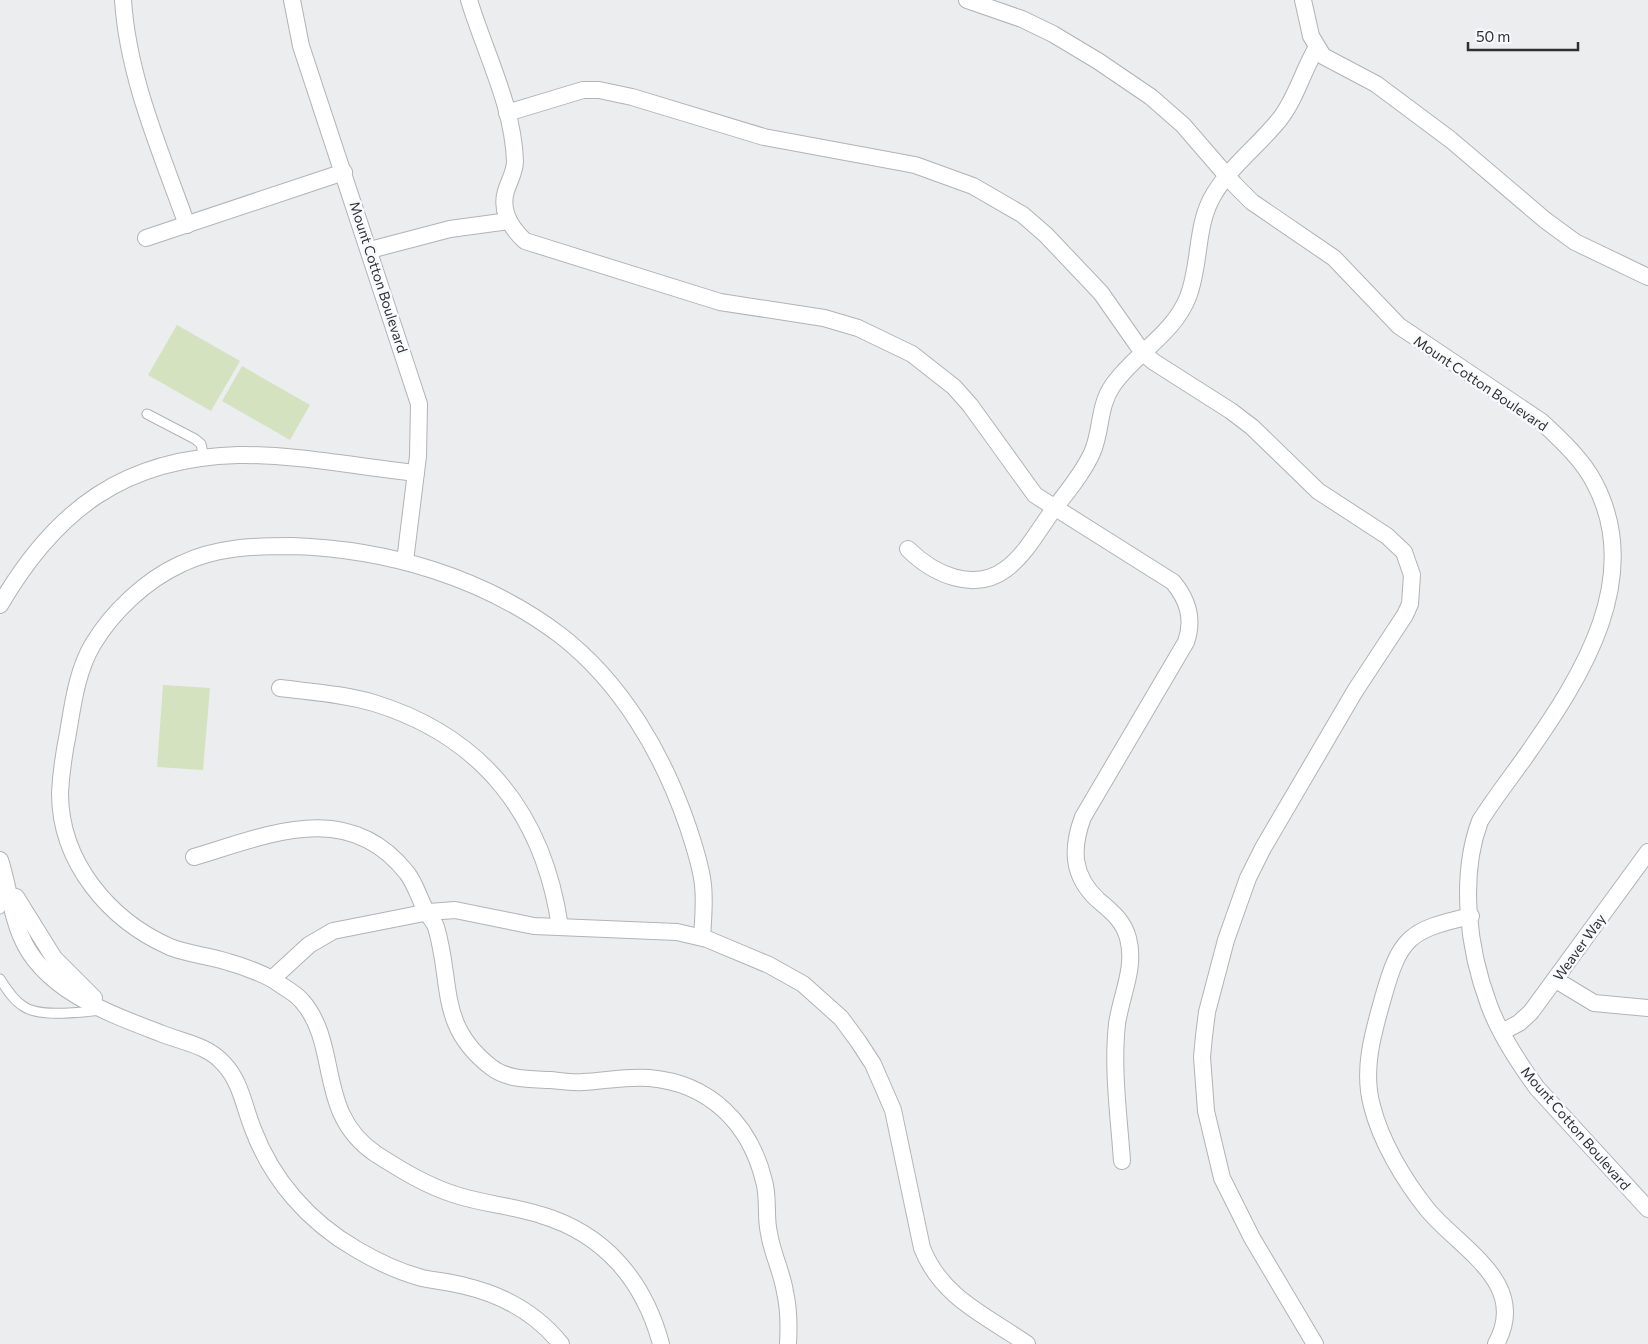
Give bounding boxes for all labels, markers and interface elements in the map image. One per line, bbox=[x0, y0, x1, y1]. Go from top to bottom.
scale bar bbox=[1468, 20, 1578, 52]
text: 50 m bbox=[1476, 27, 1510, 45]
street label: Mount Cotton Boulevard bbox=[346, 199, 412, 355]
street label: Mount Cotton Boulevard bbox=[1411, 332, 1551, 434]
street label: Weaver Way bbox=[1549, 910, 1609, 984]
street label: Mount Cotton Boulevard bbox=[1518, 1063, 1634, 1193]

